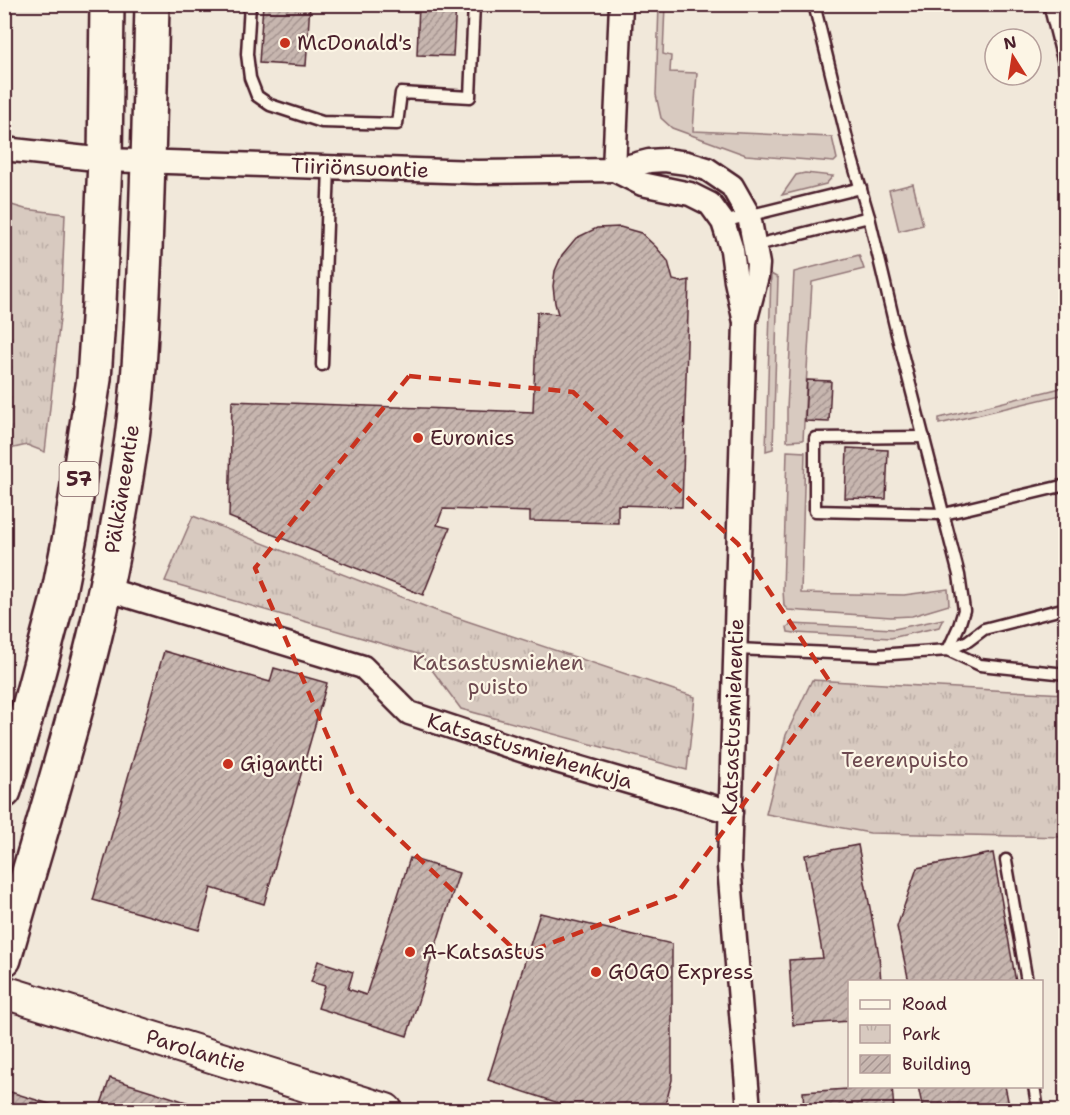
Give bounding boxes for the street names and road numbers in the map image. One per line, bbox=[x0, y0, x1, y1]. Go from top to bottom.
street label: Tiiriönsuontie bbox=[291, 152, 429, 184]
street label: Pälkäneentie bbox=[98, 422, 146, 556]
road number: 57 bbox=[60, 462, 98, 496]
street label: Katsastusmiehentie bbox=[716, 618, 750, 816]
street label: Katsastusmiehenkuja bbox=[424, 706, 636, 796]
street label: Parolantie bbox=[142, 1022, 250, 1080]

